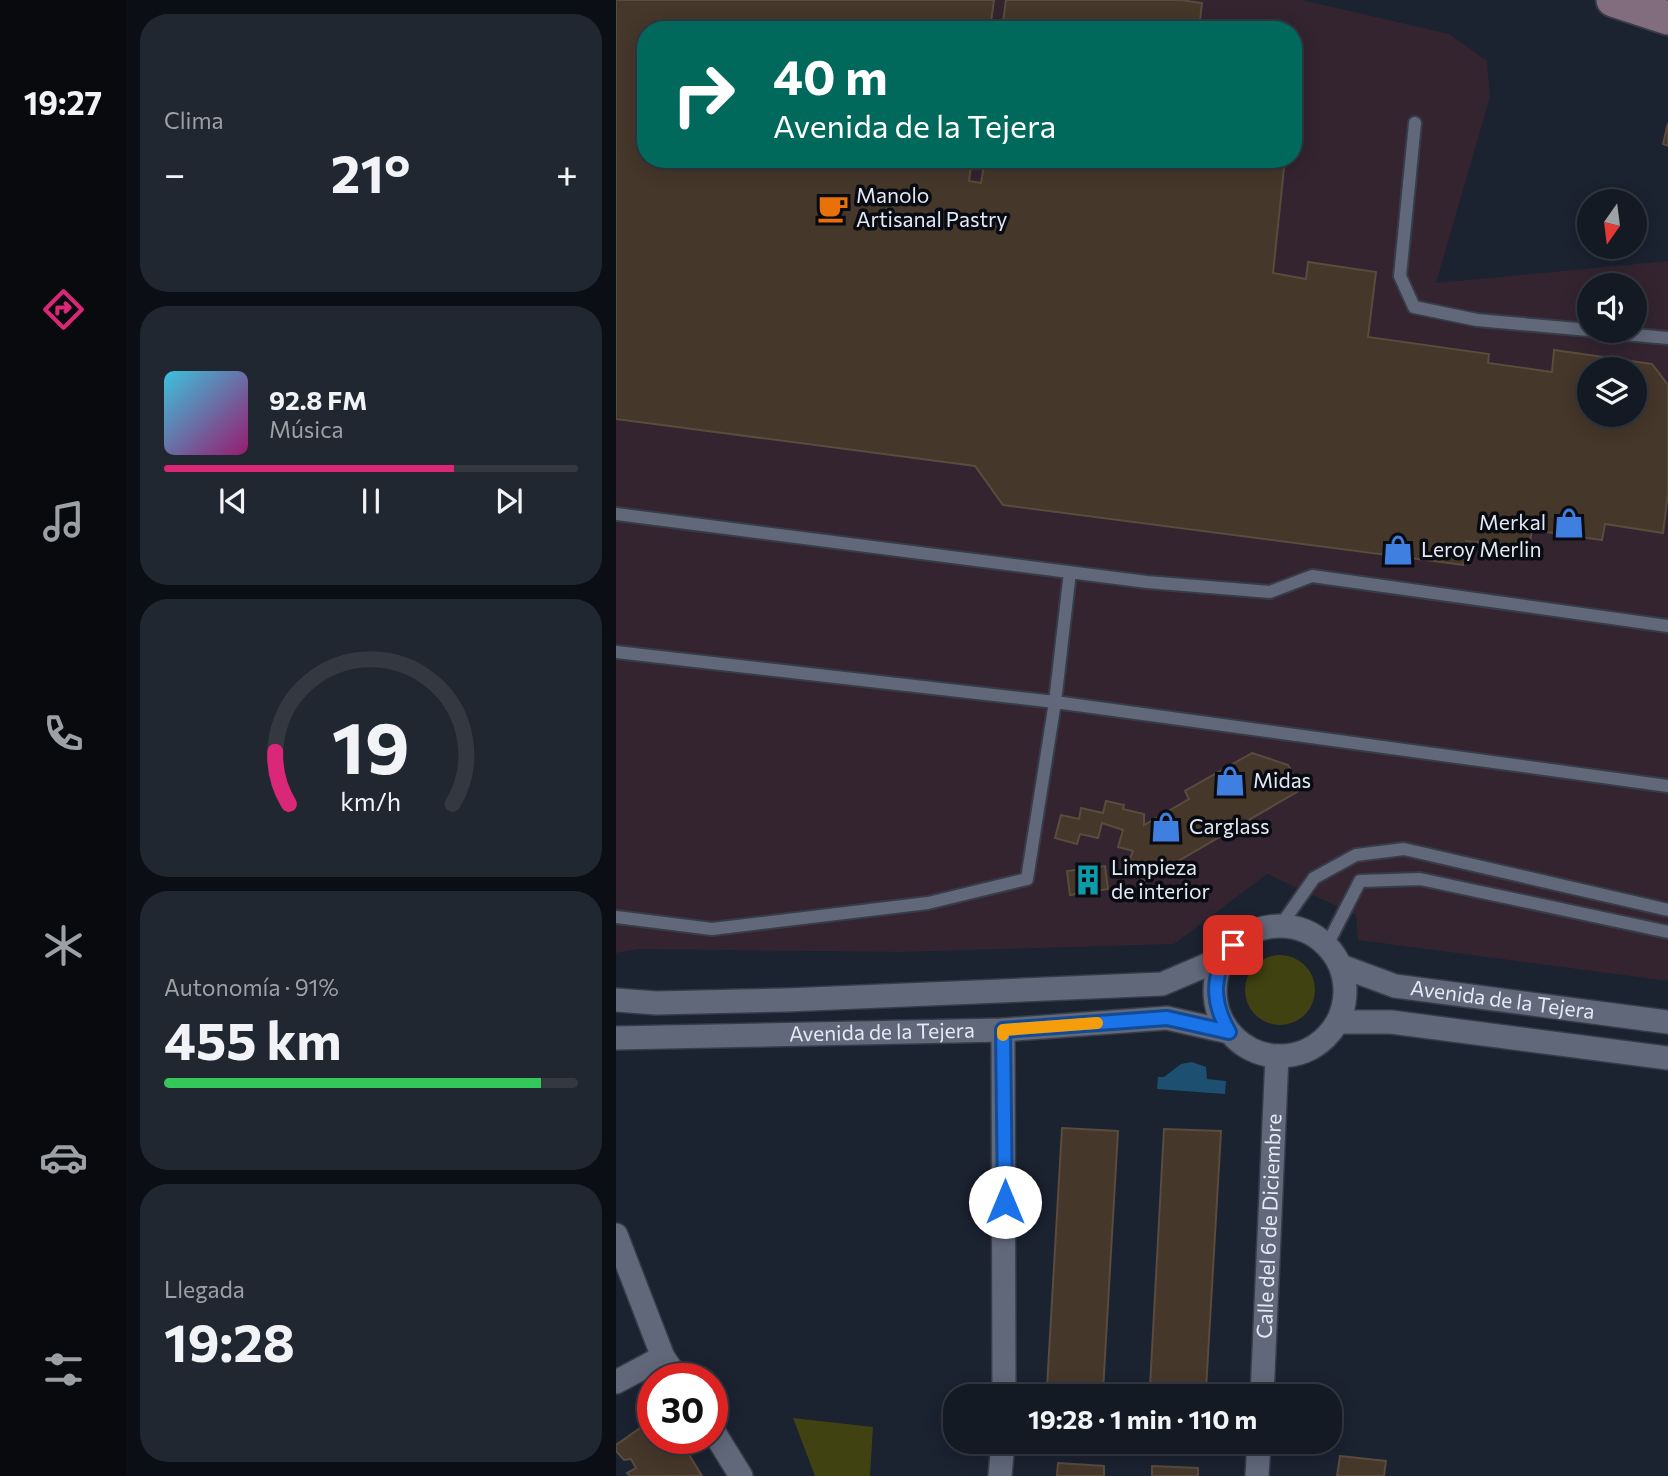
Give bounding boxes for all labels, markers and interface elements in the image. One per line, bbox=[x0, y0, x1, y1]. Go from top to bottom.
text: 40 m bbox=[773, 45, 888, 105]
icon: right bbox=[658, 49, 749, 140]
text: 19:27 bbox=[24, 82, 102, 122]
text: Avenida de la Tejera bbox=[773, 105, 1056, 145]
text: Clima bbox=[164, 106, 224, 134]
text: 21° bbox=[331, 140, 410, 204]
text: − bbox=[164, 149, 186, 196]
text: + bbox=[556, 149, 578, 196]
place label: Manolo Artisanal Pastry bbox=[856, 182, 1007, 231]
north arrow bbox=[1577, 189, 1647, 259]
map controls bbox=[1577, 189, 1647, 427]
cafe icon: Manolo Artisanal Pastry bbox=[816, 191, 850, 225]
button: sound bbox=[1577, 273, 1647, 343]
icon: directions bbox=[39, 285, 88, 334]
button: layers bbox=[1577, 357, 1647, 427]
text: 92.8 FM bbox=[269, 384, 367, 415]
text: Música bbox=[269, 415, 344, 443]
icon: previous bbox=[214, 482, 252, 520]
icon: pause bbox=[352, 482, 390, 520]
icon: next bbox=[490, 482, 528, 520]
icon: music bbox=[39, 497, 88, 546]
shop icon: Merkal bbox=[1552, 506, 1586, 540]
place label: Merkal bbox=[1479, 509, 1546, 534]
shop icon: Leroy Merlin bbox=[1381, 533, 1415, 567]
place label: Leroy Merlin bbox=[1421, 536, 1541, 561]
text: 19 bbox=[332, 700, 410, 789]
icon: phone bbox=[39, 709, 88, 758]
shop icon: Midas bbox=[1213, 764, 1247, 798]
place label: Midas bbox=[1253, 767, 1311, 792]
text: km/h bbox=[341, 786, 401, 816]
shop icon: Carglass bbox=[1149, 810, 1183, 844]
place label: Carglass bbox=[1189, 813, 1270, 838]
place label: Limpieza de interior bbox=[1111, 854, 1210, 903]
building icon: Limpieza de interior bbox=[1071, 863, 1105, 897]
pin bbox=[1203, 915, 1263, 975]
icon: climate bbox=[39, 921, 88, 970]
icon: arrive bbox=[1214, 926, 1252, 964]
text: Autonomía · 91% bbox=[164, 973, 339, 1001]
street label: Avenida de la Tejera bbox=[1409, 974, 1596, 1023]
text: 455 km bbox=[164, 1007, 342, 1071]
street label: Avenida de la Tejera bbox=[789, 1017, 975, 1045]
street label: Calle del 6 de Diciembre bbox=[1251, 1113, 1285, 1339]
icon: car bbox=[39, 1133, 88, 1182]
position arrow bbox=[968, 1165, 1042, 1239]
text: Llegada bbox=[164, 1275, 245, 1303]
text: 19:28 bbox=[164, 1309, 295, 1373]
icon: filters bbox=[39, 1345, 88, 1394]
speed limit sign: 30 bbox=[637, 1363, 728, 1454]
text: 19:28 · 1 min · 110 m bbox=[1028, 1403, 1257, 1434]

